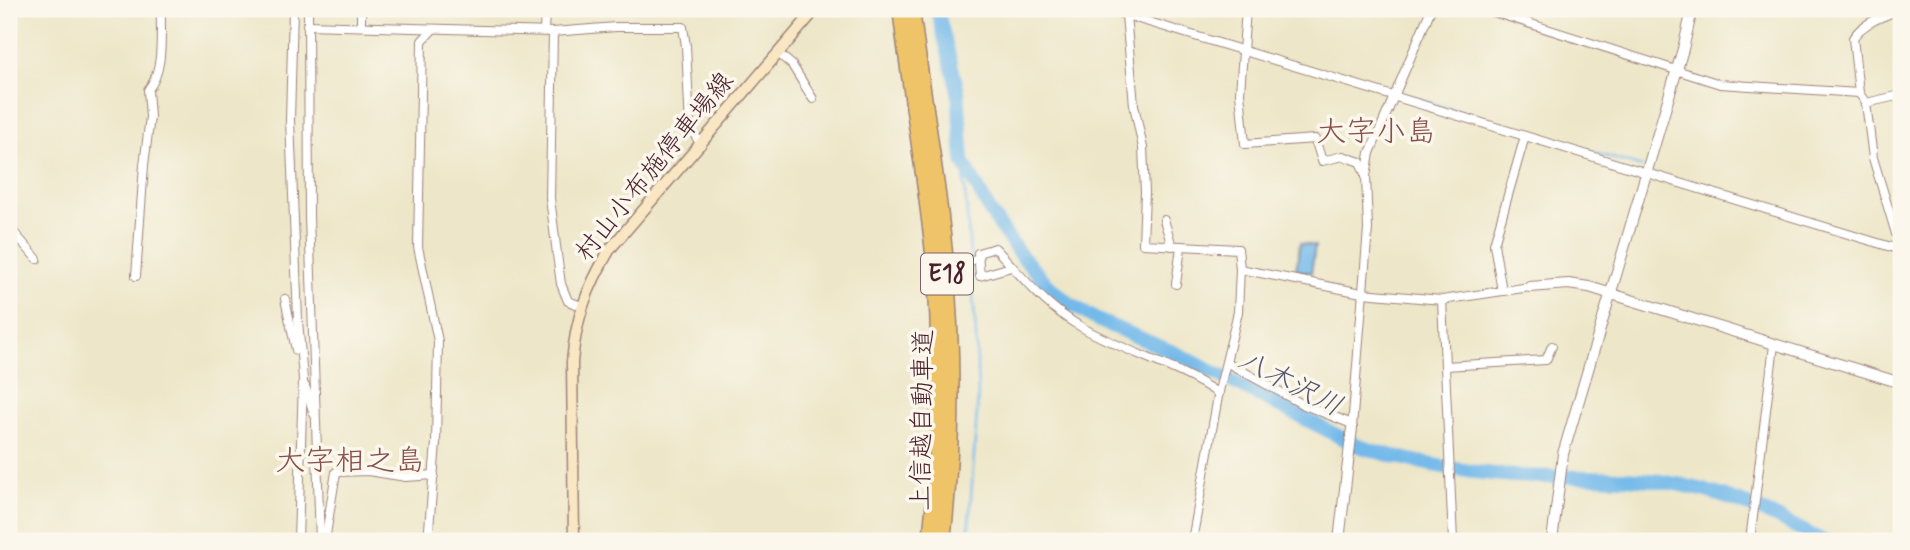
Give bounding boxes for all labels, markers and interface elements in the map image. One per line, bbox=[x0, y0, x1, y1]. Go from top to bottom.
street label: 村山小布施停車場線 bbox=[568, 65, 742, 269]
district label: 大字小島 bbox=[1316, 113, 1436, 152]
road number: E18 bbox=[921, 254, 973, 295]
street label: 上信越自動車道 bbox=[904, 329, 942, 511]
water label: 八木沢川 bbox=[1232, 342, 1348, 426]
district label: 大字相之島 bbox=[275, 442, 425, 481]

